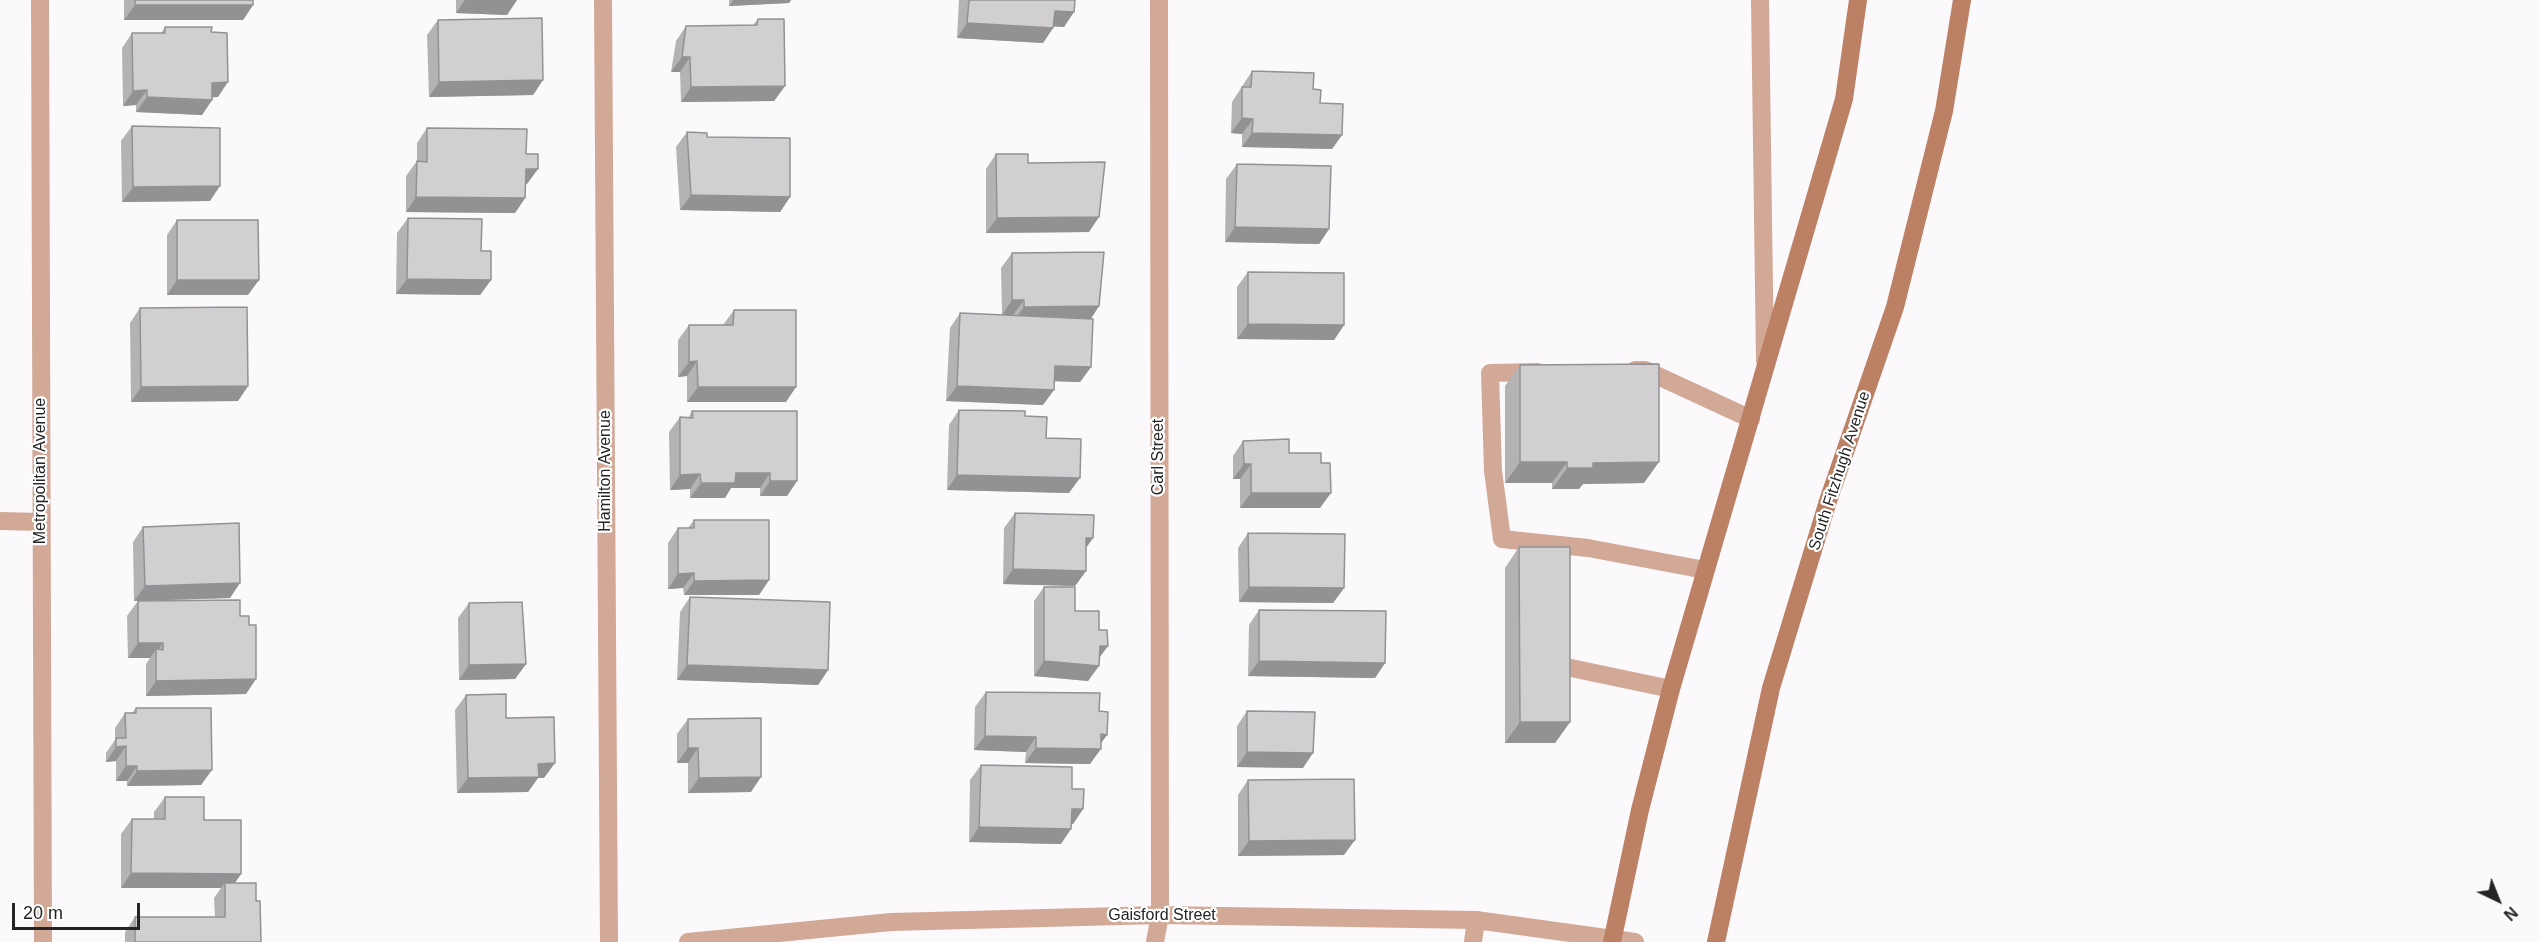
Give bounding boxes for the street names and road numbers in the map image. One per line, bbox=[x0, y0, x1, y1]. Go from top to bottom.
street label: South Fitzhugh Avenue bbox=[1805, 389, 1875, 553]
street label: Metropolitan Avenue bbox=[31, 398, 51, 544]
street label: Hamilton Avenue bbox=[596, 410, 616, 532]
street label: Carl Street bbox=[1149, 419, 1169, 495]
street label: Gaisford Street bbox=[1108, 906, 1216, 926]

